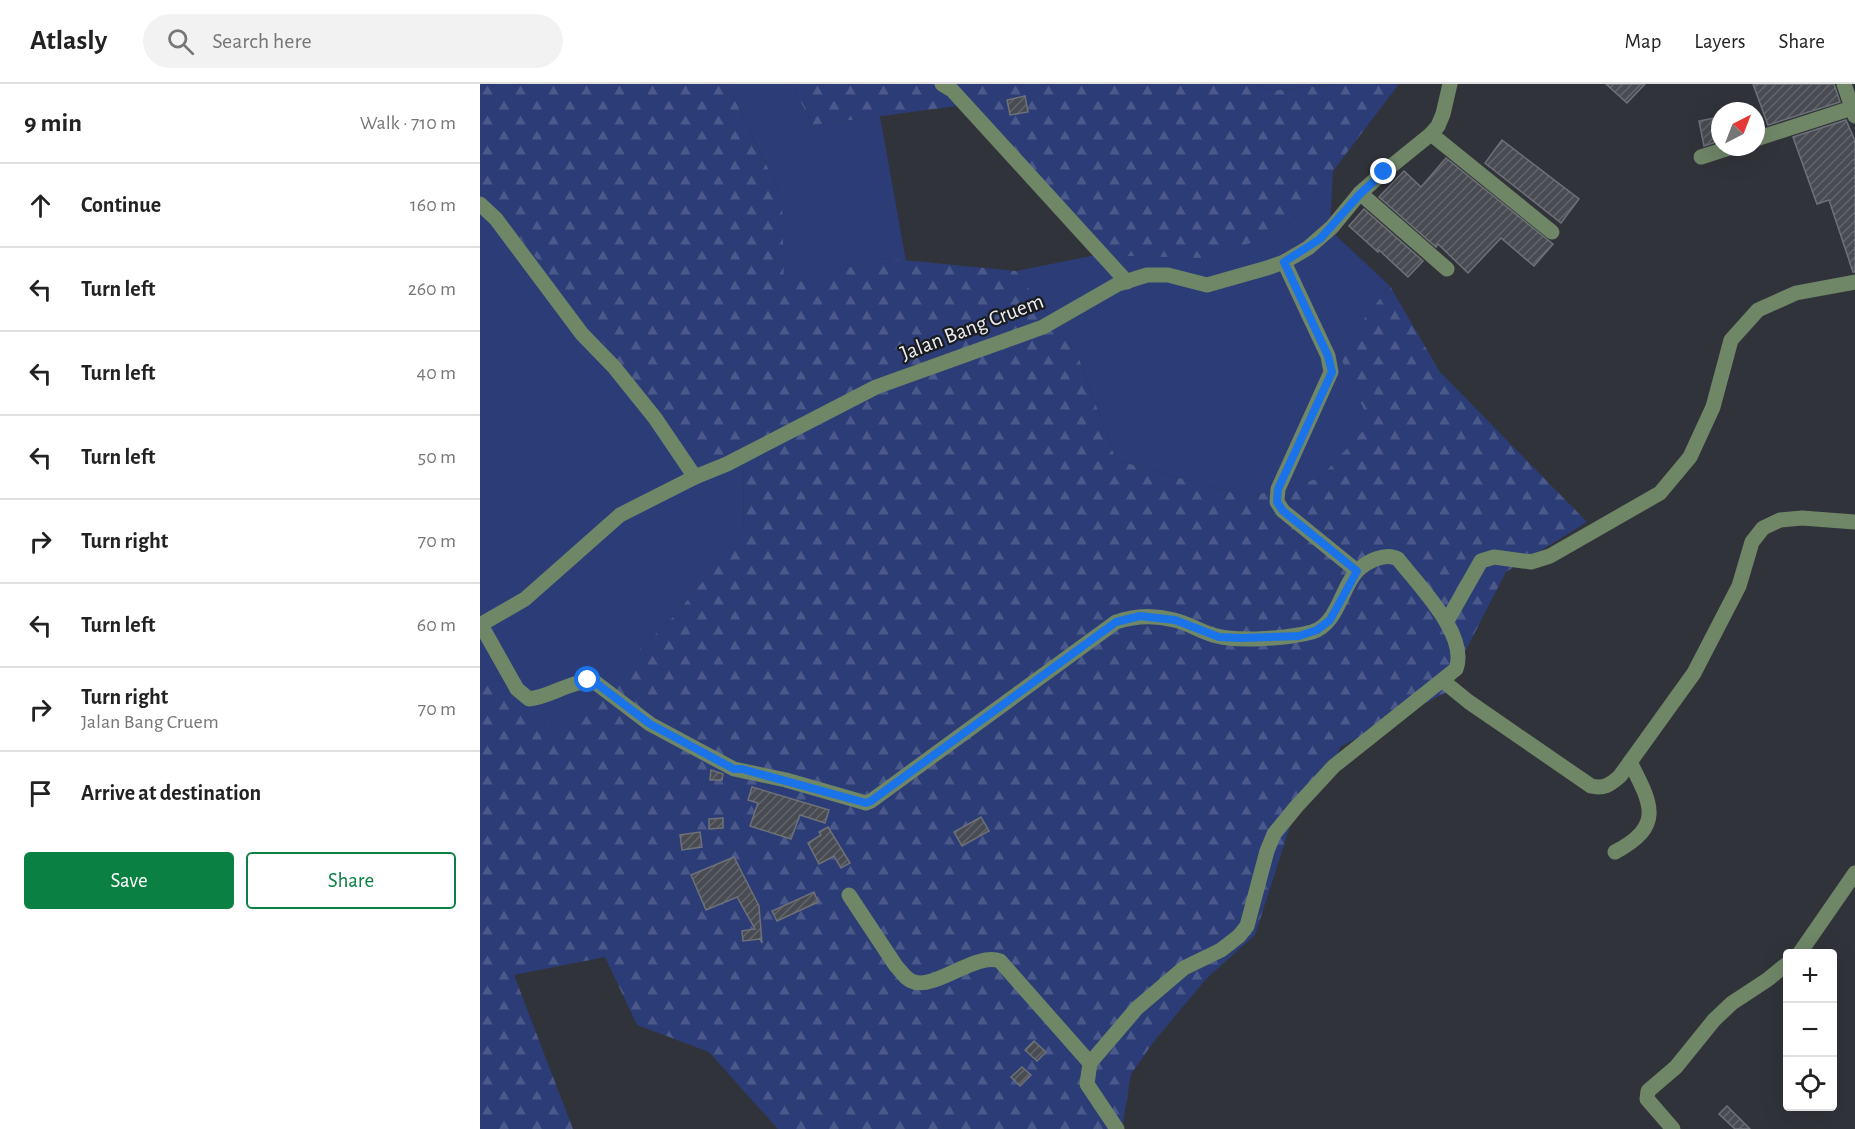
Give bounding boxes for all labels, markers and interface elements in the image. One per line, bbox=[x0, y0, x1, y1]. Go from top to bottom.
search box bbox=[143, 14, 563, 68]
icon: search bbox=[164, 25, 197, 58]
text: Atlasly bbox=[30, 27, 107, 55]
text: Search here bbox=[212, 30, 312, 52]
text: Map bbox=[1625, 31, 1661, 52]
text: Layers bbox=[1694, 31, 1745, 52]
text: Share bbox=[1778, 31, 1825, 52]
north arrow bbox=[1711, 102, 1765, 156]
text: 9 min bbox=[24, 110, 82, 136]
text: Walk · 710 m bbox=[360, 113, 456, 133]
route end bbox=[1370, 158, 1396, 184]
icon: ahead bbox=[24, 189, 57, 222]
text: Continue bbox=[81, 194, 161, 216]
text: 160 m bbox=[410, 195, 456, 215]
icon: left bbox=[24, 273, 57, 306]
text: Turn left bbox=[81, 278, 155, 300]
text: 260 m bbox=[408, 279, 456, 299]
street label: Jalan Bang Cruem bbox=[897, 290, 1047, 364]
icon: left bbox=[24, 357, 57, 390]
text: Turn left bbox=[81, 362, 155, 384]
text: 40 m bbox=[417, 363, 456, 383]
icon: left bbox=[24, 441, 57, 474]
text: Turn left bbox=[81, 446, 155, 468]
text: 50 m bbox=[418, 447, 456, 467]
icon: right bbox=[24, 525, 57, 558]
text: Turn right bbox=[81, 530, 168, 552]
text: 70 m bbox=[418, 531, 456, 551]
icon: left bbox=[24, 609, 57, 642]
text: Turn left bbox=[81, 614, 155, 636]
text: 60 m bbox=[417, 615, 456, 635]
route start bbox=[574, 666, 600, 692]
text: Turn right bbox=[81, 686, 168, 708]
icon: right bbox=[24, 693, 57, 726]
text: 70 m bbox=[418, 699, 456, 719]
text: Jalan Bang Cruem bbox=[81, 712, 219, 732]
icon: arrive bbox=[24, 777, 57, 810]
text: Arrive at destination bbox=[81, 782, 261, 804]
button: Save bbox=[24, 852, 234, 909]
button: Share bbox=[246, 852, 456, 909]
map controls bbox=[1783, 949, 1837, 1111]
button: + bbox=[1783, 949, 1837, 1003]
button: − bbox=[1783, 1003, 1837, 1057]
button: locate bbox=[1783, 1057, 1837, 1111]

